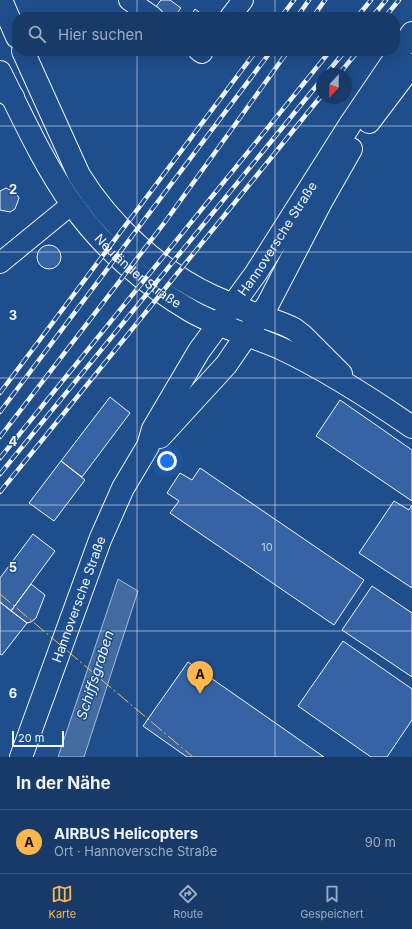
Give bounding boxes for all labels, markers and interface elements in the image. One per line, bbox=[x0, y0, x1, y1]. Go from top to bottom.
search box bbox=[12, 12, 400, 56]
icon: search bbox=[26, 23, 48, 45]
text: Hier suchen bbox=[58, 25, 143, 44]
north arrow bbox=[316, 68, 352, 104]
street label: Hannoversche Straße bbox=[234, 178, 320, 299]
text: 2 bbox=[9, 181, 17, 197]
street label: Neuländer Straße bbox=[91, 230, 184, 311]
text: 3 bbox=[9, 307, 17, 323]
text: 4 bbox=[9, 433, 18, 449]
your location bbox=[157, 451, 177, 471]
street label: Hannoversche Straße bbox=[48, 534, 109, 664]
house number: 10 bbox=[261, 540, 273, 554]
text: 5 bbox=[9, 559, 17, 575]
water label: Schiffsgraben bbox=[72, 628, 117, 722]
pin: A bbox=[187, 661, 213, 694]
text: 6 bbox=[9, 685, 17, 701]
scale bar bbox=[12, 729, 64, 748]
text: 20 m bbox=[18, 731, 44, 745]
text: In der Nähe bbox=[16, 773, 111, 793]
text: AIRBUS Helicopters bbox=[54, 824, 198, 843]
text: A bbox=[24, 834, 34, 850]
text: 90 m bbox=[365, 834, 396, 850]
text: Ort · Hannoversche Straße bbox=[54, 843, 217, 859]
tab: Karte bbox=[48, 883, 76, 921]
tab: Route bbox=[173, 883, 203, 921]
tab: Gespeichert bbox=[300, 883, 364, 921]

